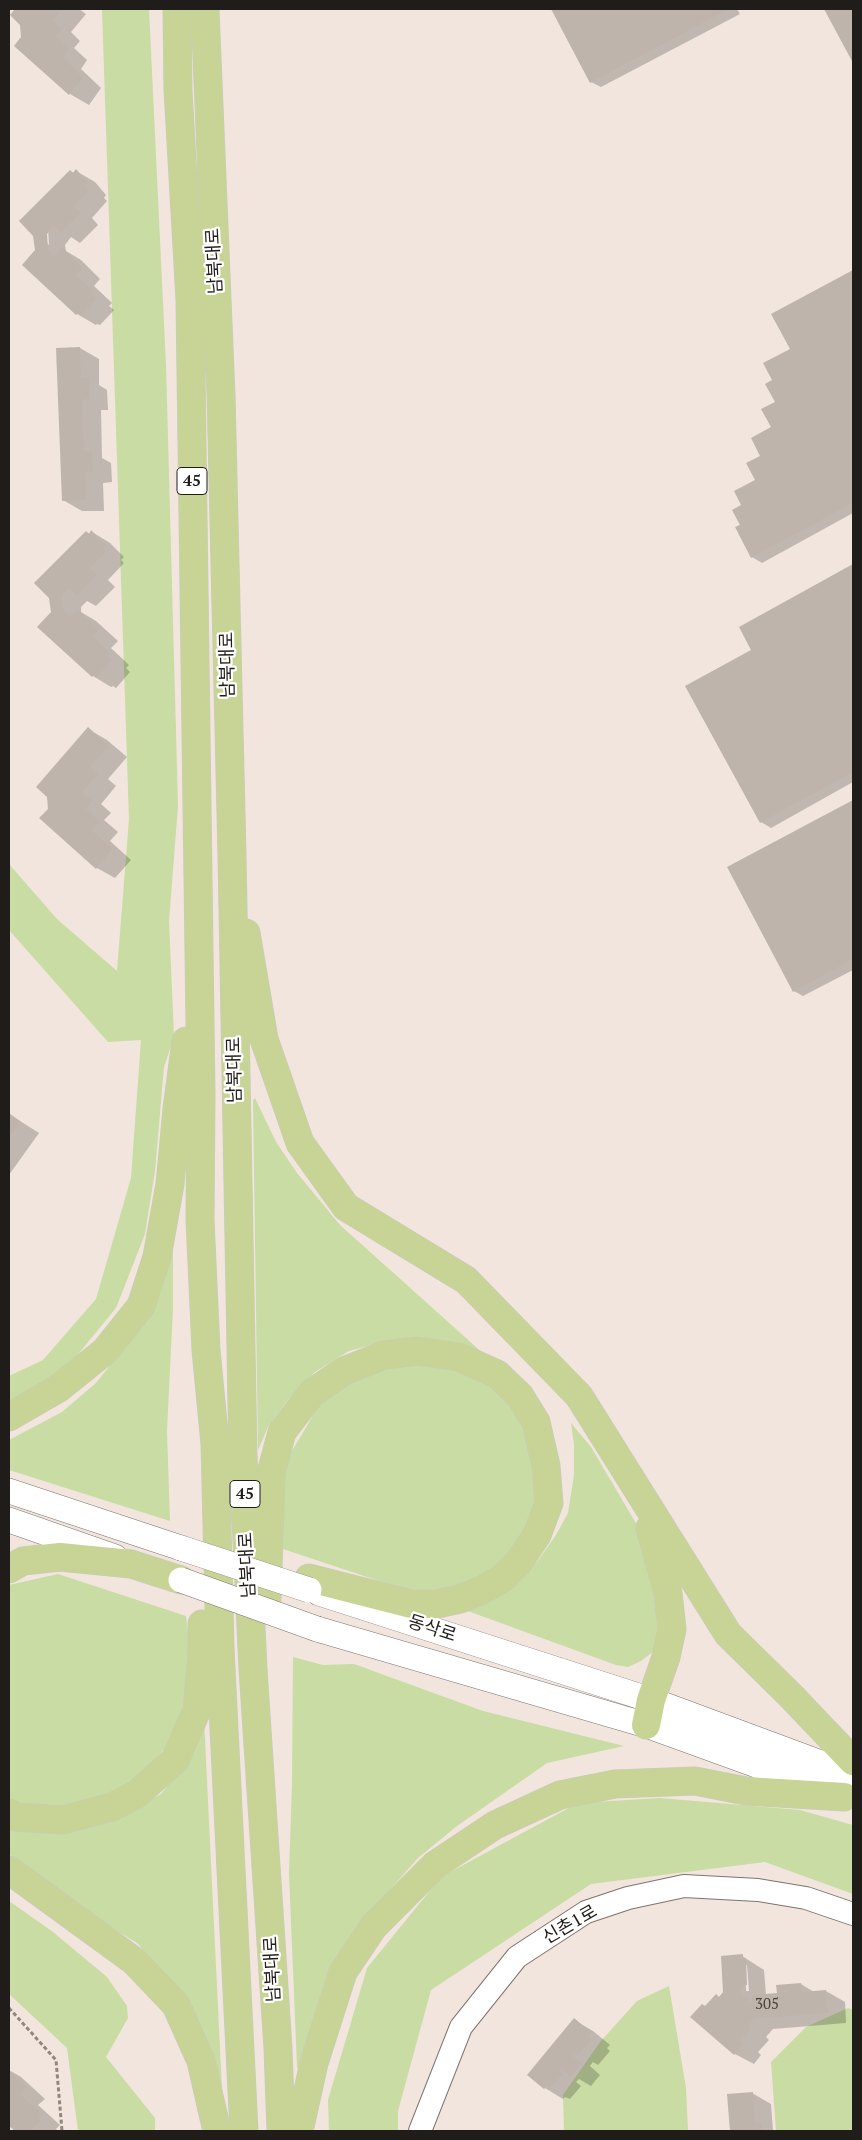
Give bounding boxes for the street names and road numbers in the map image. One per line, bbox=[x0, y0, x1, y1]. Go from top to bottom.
street label: 남북대로 bbox=[202, 227, 228, 295]
road number: 45 bbox=[177, 468, 207, 494]
street label: 남북대로 bbox=[217, 632, 239, 698]
street label: 남북대로 bbox=[224, 1037, 246, 1103]
road number: 45 bbox=[230, 1480, 260, 1508]
street label: 남북대로 bbox=[235, 1531, 261, 1599]
street label: 동삭로 bbox=[405, 1611, 459, 1647]
street label: 신촌1로 bbox=[539, 1901, 601, 1949]
street label: 남북대로 bbox=[260, 1935, 286, 2003]

